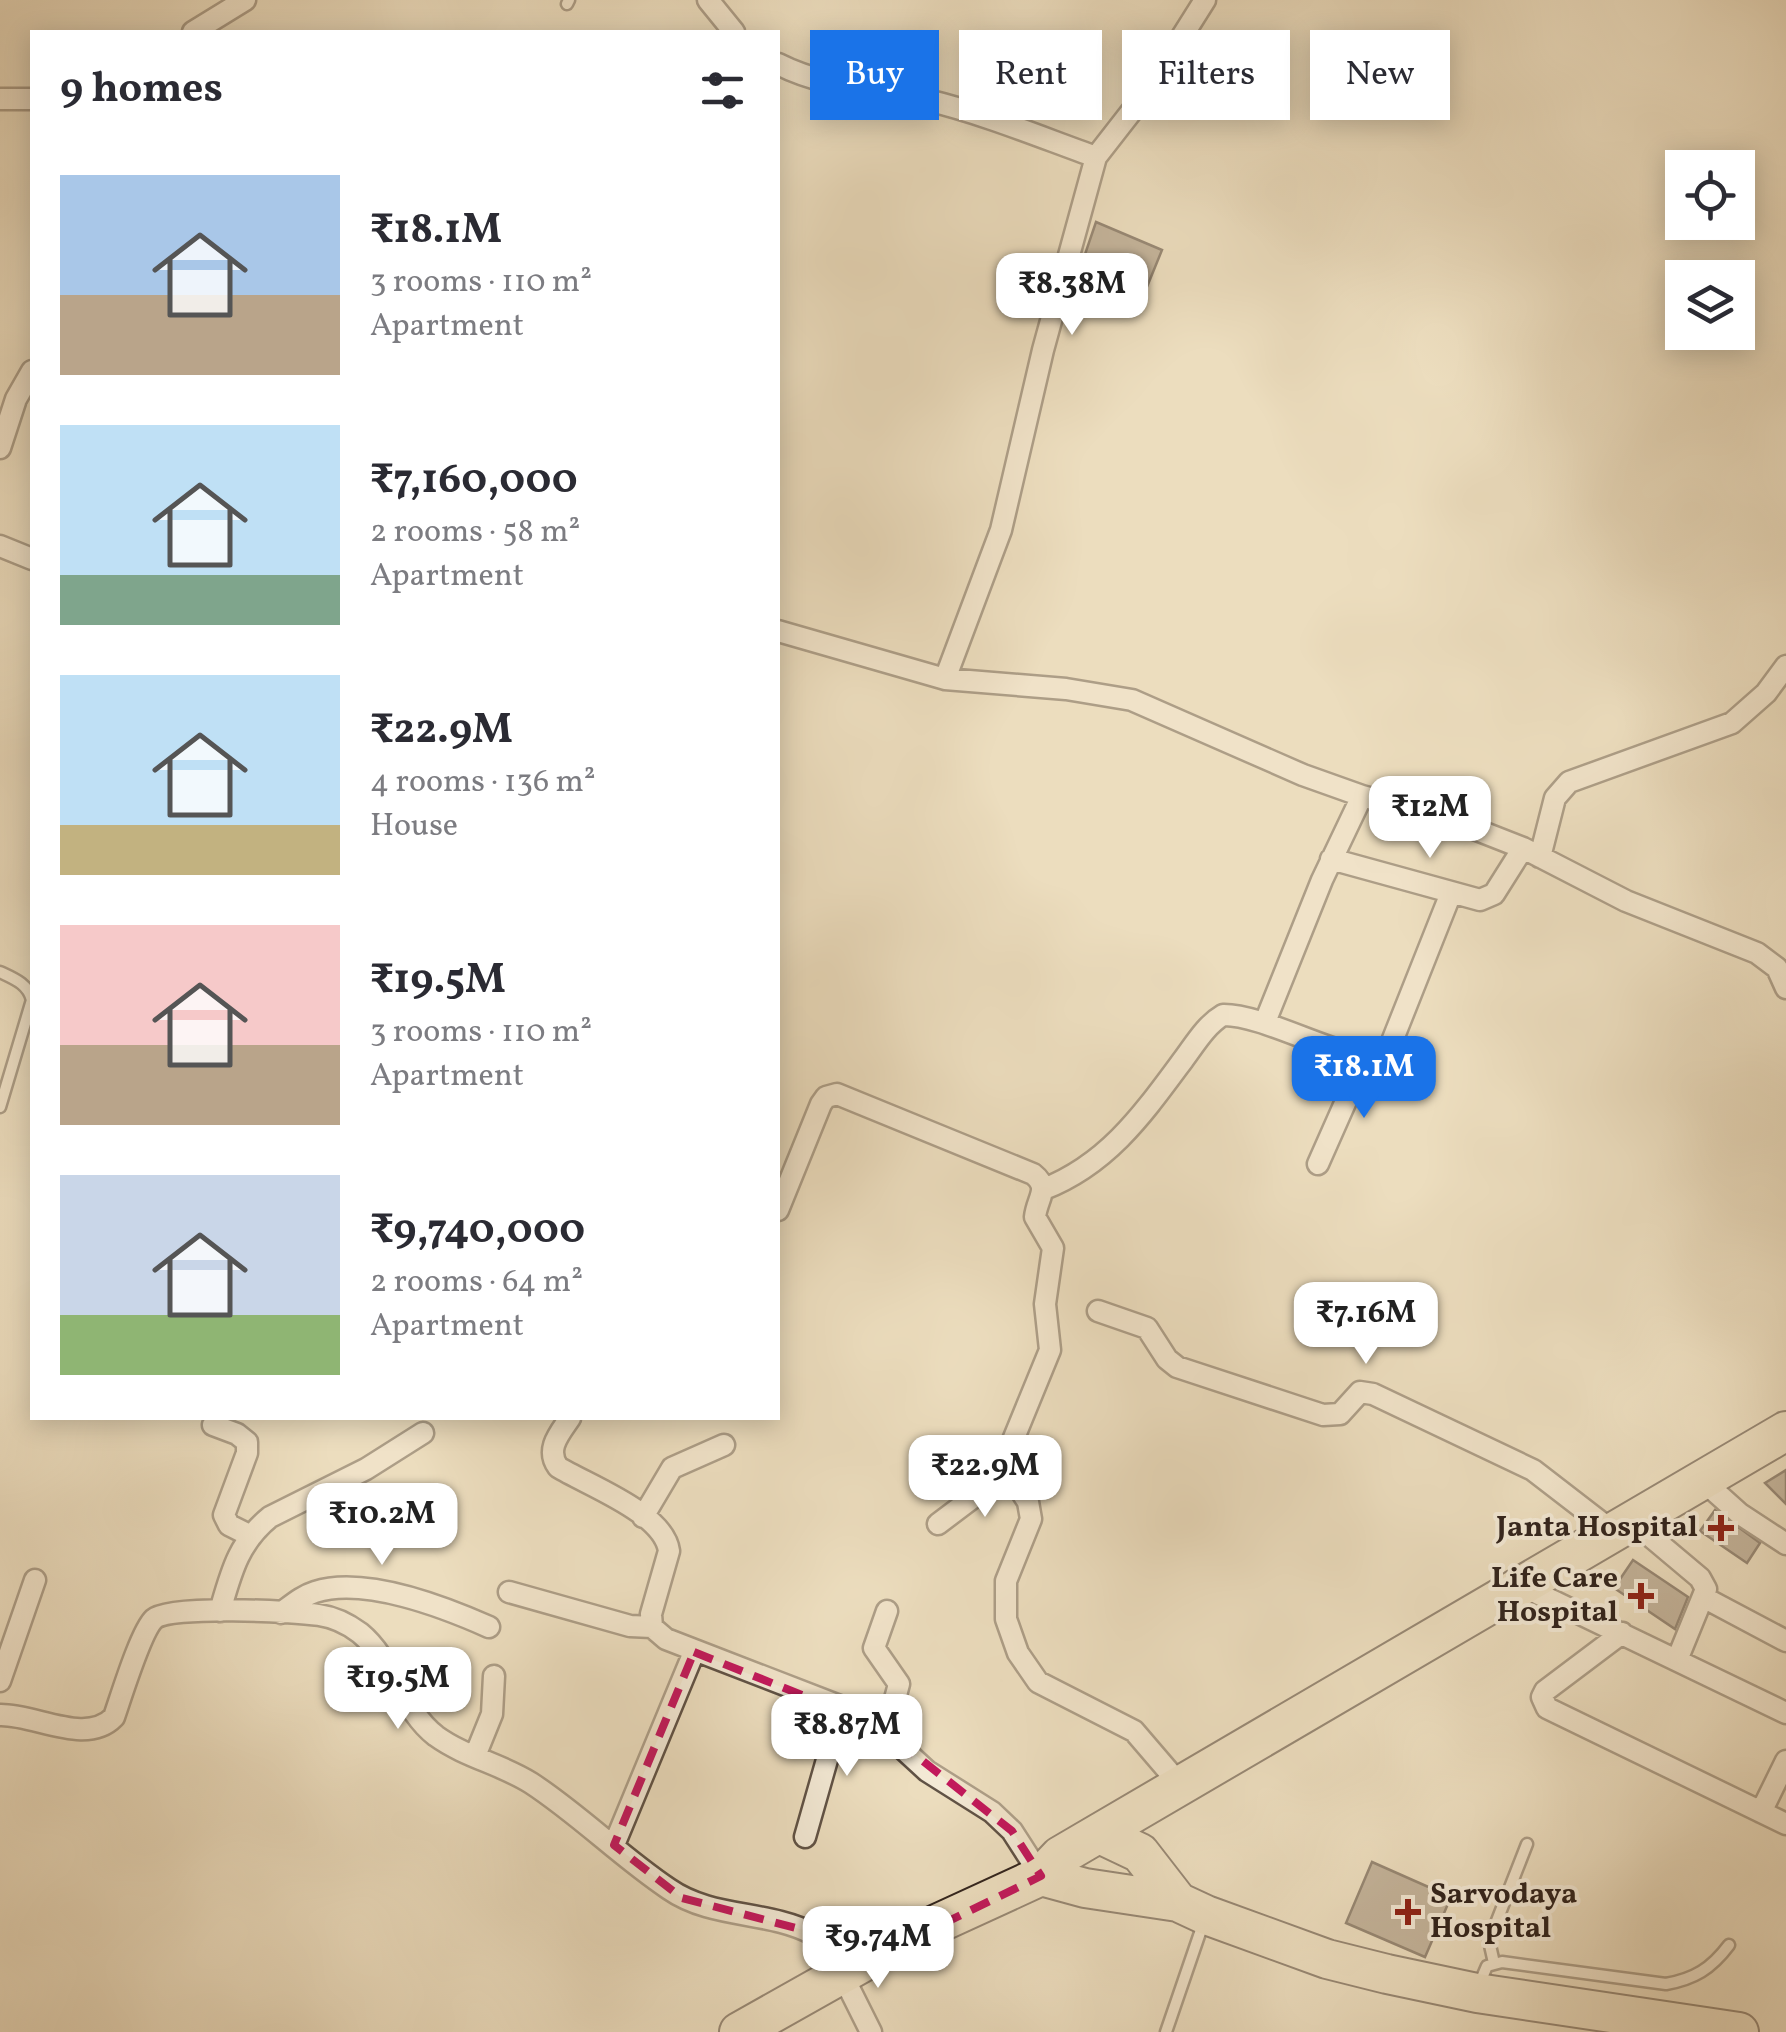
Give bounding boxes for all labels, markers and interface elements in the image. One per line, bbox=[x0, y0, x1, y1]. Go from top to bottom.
chip: Buy bbox=[810, 30, 939, 120]
chip: Rent bbox=[959, 30, 1102, 120]
chip: Filters bbox=[1122, 30, 1290, 120]
chip: New bbox=[1310, 30, 1450, 120]
text: 9 homes bbox=[60, 61, 223, 120]
icon: filters bbox=[695, 63, 750, 118]
map controls bbox=[1665, 150, 1755, 350]
button: locate bbox=[1665, 150, 1755, 240]
text: ₹18.1M bbox=[370, 202, 502, 261]
icon: home bbox=[140, 215, 260, 335]
pin: ₹8.38M bbox=[991, 253, 1153, 338]
button: layers bbox=[1665, 260, 1755, 350]
text: 3 rooms · 110 m² bbox=[370, 261, 592, 305]
text: ₹8.38M bbox=[1018, 263, 1126, 307]
text: Apartment bbox=[370, 305, 524, 349]
text: ₹7,160,000 bbox=[370, 452, 578, 511]
icon: home bbox=[140, 465, 260, 585]
text: 2 rooms · 58 m² bbox=[370, 511, 580, 555]
text: Apartment bbox=[370, 555, 524, 599]
text: ₹22.9M bbox=[370, 702, 513, 761]
icon: home bbox=[140, 715, 260, 835]
text: 4 rooms · 136 m² bbox=[370, 761, 596, 805]
pin: ₹12M bbox=[1371, 776, 1489, 861]
text: ₹12M bbox=[1391, 786, 1469, 830]
text: House bbox=[370, 805, 458, 849]
text: ₹19.5M bbox=[370, 952, 506, 1011]
icon: home bbox=[140, 965, 260, 1085]
text: 3 rooms · 110 m² bbox=[370, 1011, 592, 1055]
pin: ₹18.1M bbox=[1283, 1036, 1445, 1121]
text: ₹18.1M bbox=[1314, 1046, 1414, 1090]
text: Apartment bbox=[370, 1055, 524, 1099]
text: ₹9,740,000 bbox=[370, 1202, 585, 1261]
icon: home bbox=[140, 1215, 260, 1335]
text: 2 rooms · 64 m² bbox=[370, 1261, 583, 1305]
pin: ₹7.16M bbox=[1285, 1282, 1447, 1367]
text: ₹7.16M bbox=[1316, 1292, 1416, 1336]
text: Apartment bbox=[370, 1305, 524, 1349]
pin: ₹22.9M bbox=[904, 1435, 1066, 1520]
text: ₹22.9M bbox=[931, 1445, 1039, 1489]
pin: ₹10.2M bbox=[301, 1483, 463, 1568]
text: ₹10.2M bbox=[329, 1493, 435, 1537]
place label: Janta Hospital bbox=[1495, 1507, 1698, 1549]
marker: Janta Hospital bbox=[1708, 1515, 1734, 1541]
place label: Life Care Hospital bbox=[1491, 1558, 1618, 1634]
marker: Life Care Hospital bbox=[1628, 1583, 1654, 1609]
pin: ₹19.5M bbox=[317, 1647, 479, 1732]
text: ₹19.5M bbox=[346, 1657, 450, 1701]
pin: ₹8.87M bbox=[766, 1694, 928, 1779]
text: ₹8.87M bbox=[793, 1704, 901, 1748]
place label: Sarvodaya Hospital bbox=[1430, 1874, 1577, 1950]
marker: Sarvodaya Hospital bbox=[1395, 1899, 1421, 1925]
pin: ₹9.74M bbox=[797, 1906, 959, 1991]
text: ₹9.74M bbox=[825, 1916, 931, 1960]

